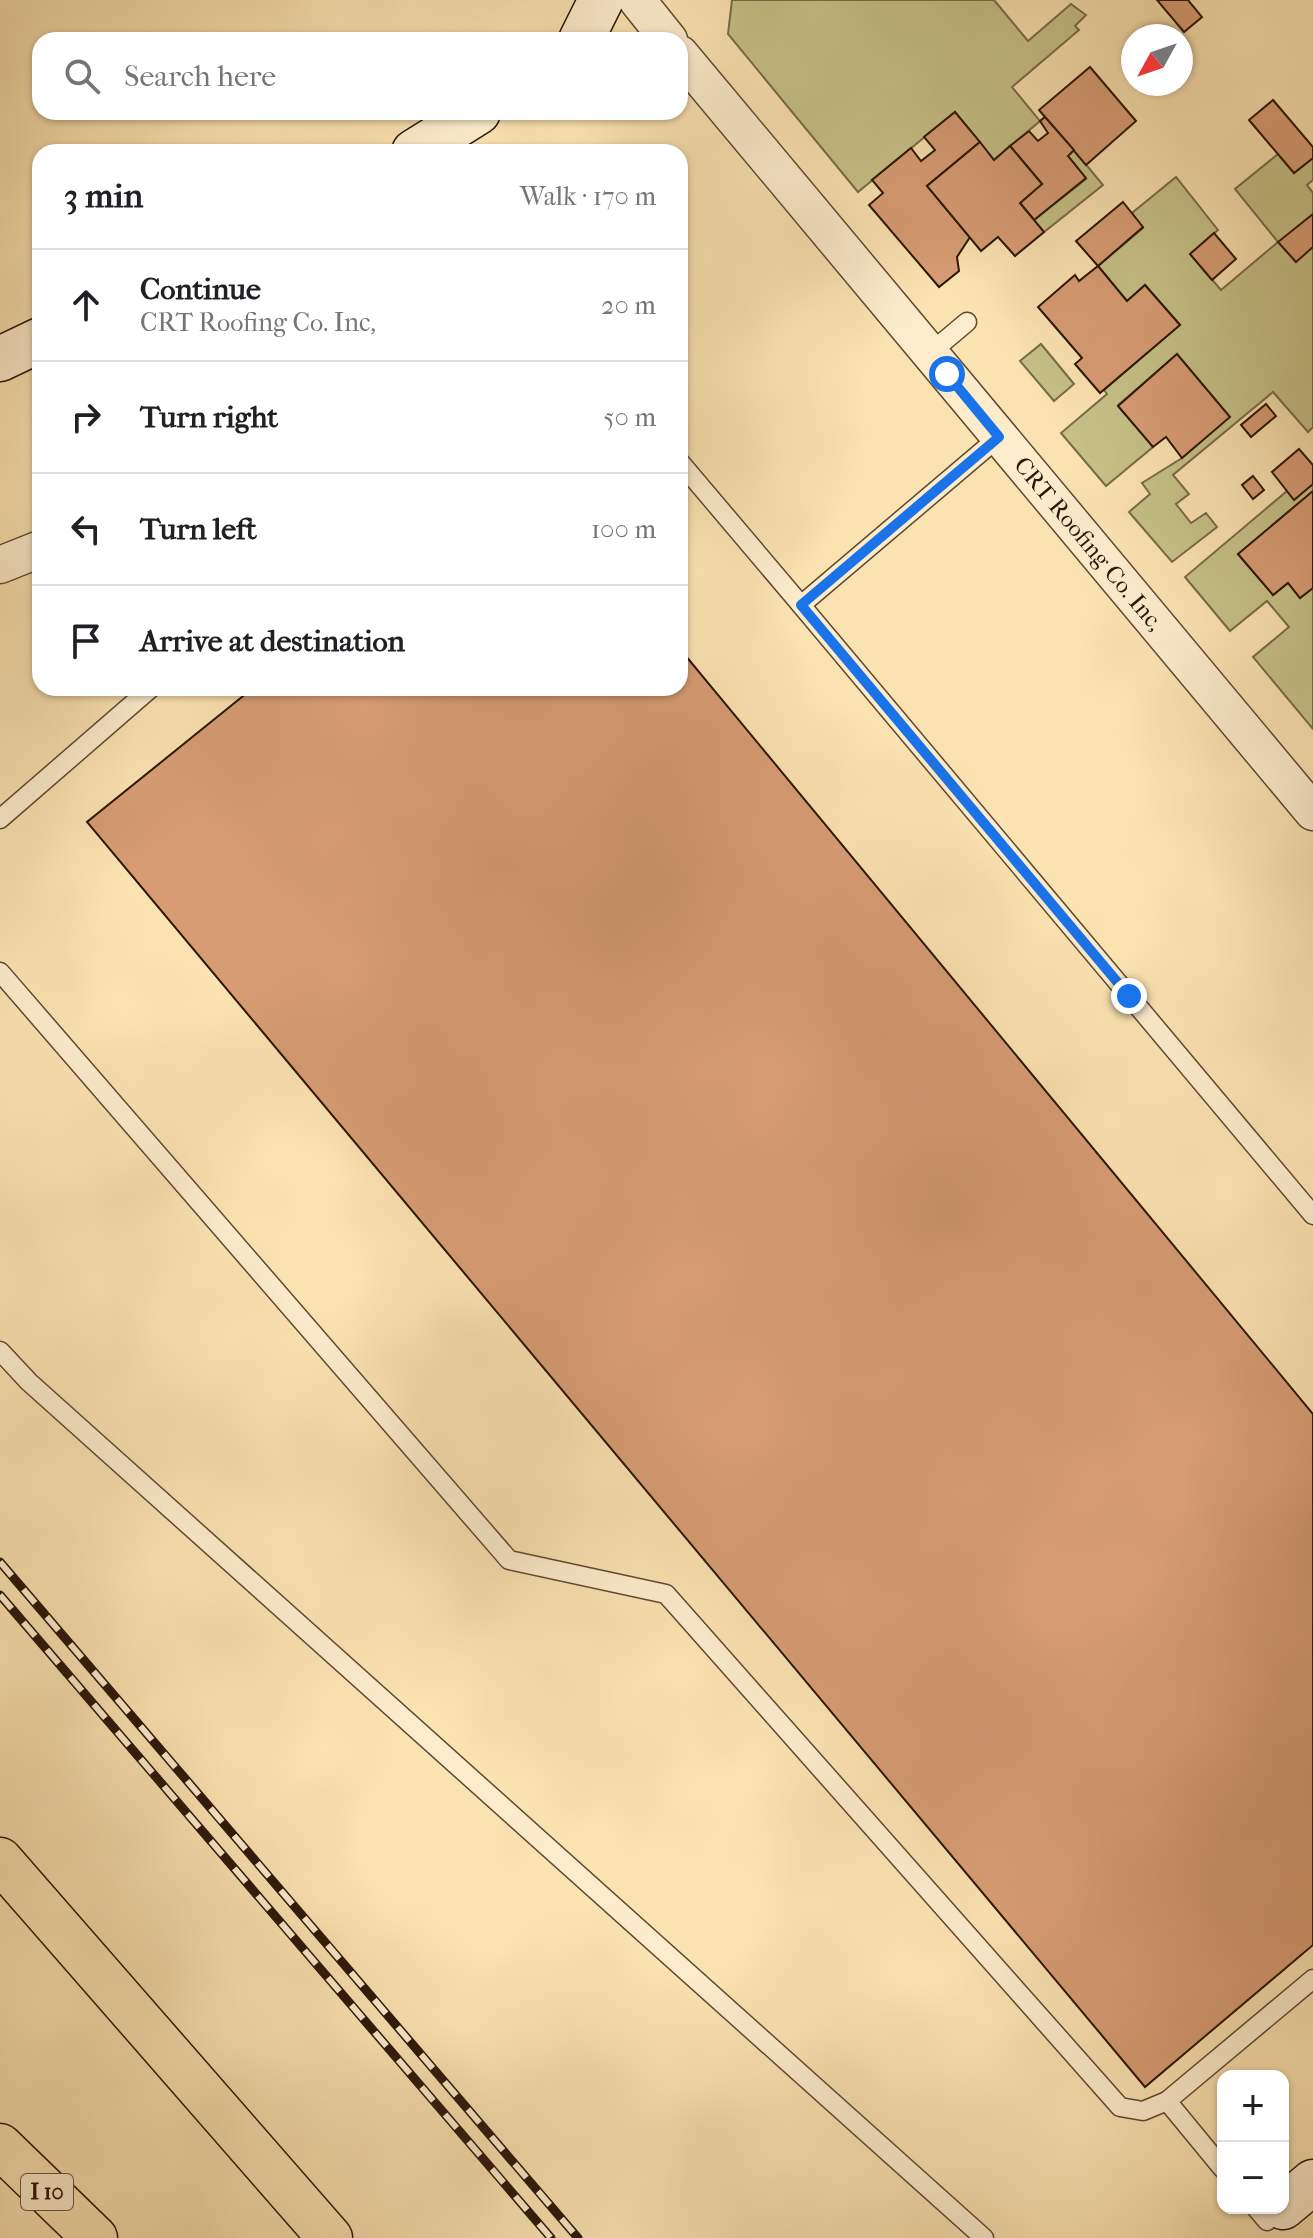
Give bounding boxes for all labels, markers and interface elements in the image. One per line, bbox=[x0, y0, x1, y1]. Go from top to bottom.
north arrow bbox=[1121, 24, 1193, 96]
search box bbox=[32, 32, 688, 120]
icon: search bbox=[60, 54, 104, 98]
text: Search here bbox=[124, 59, 276, 94]
text: 3 min bbox=[64, 176, 143, 216]
text: Walk · 170 m bbox=[520, 181, 656, 212]
text: Continue bbox=[140, 272, 261, 307]
icon: ahead bbox=[64, 283, 108, 327]
text: 20 m bbox=[601, 290, 656, 321]
text: CRT Roofing Co. Inc, bbox=[140, 307, 376, 338]
route start bbox=[929, 356, 965, 392]
icon: right bbox=[64, 395, 108, 439]
text: Turn right bbox=[140, 400, 278, 435]
text: 50 m bbox=[603, 402, 656, 433]
street label: CRT Roofing Co. Inc, bbox=[1008, 451, 1170, 636]
icon: left bbox=[64, 507, 108, 551]
text: Turn left bbox=[140, 512, 257, 547]
text: 100 m bbox=[591, 514, 656, 545]
icon: arrive bbox=[64, 619, 108, 663]
text: Arrive at destination bbox=[140, 624, 405, 659]
route end bbox=[1111, 978, 1147, 1014]
map controls bbox=[1217, 2070, 1289, 2214]
button: + bbox=[1217, 2070, 1289, 2142]
button: − bbox=[1217, 2142, 1289, 2214]
road number: I 10 bbox=[21, 2174, 73, 2210]

